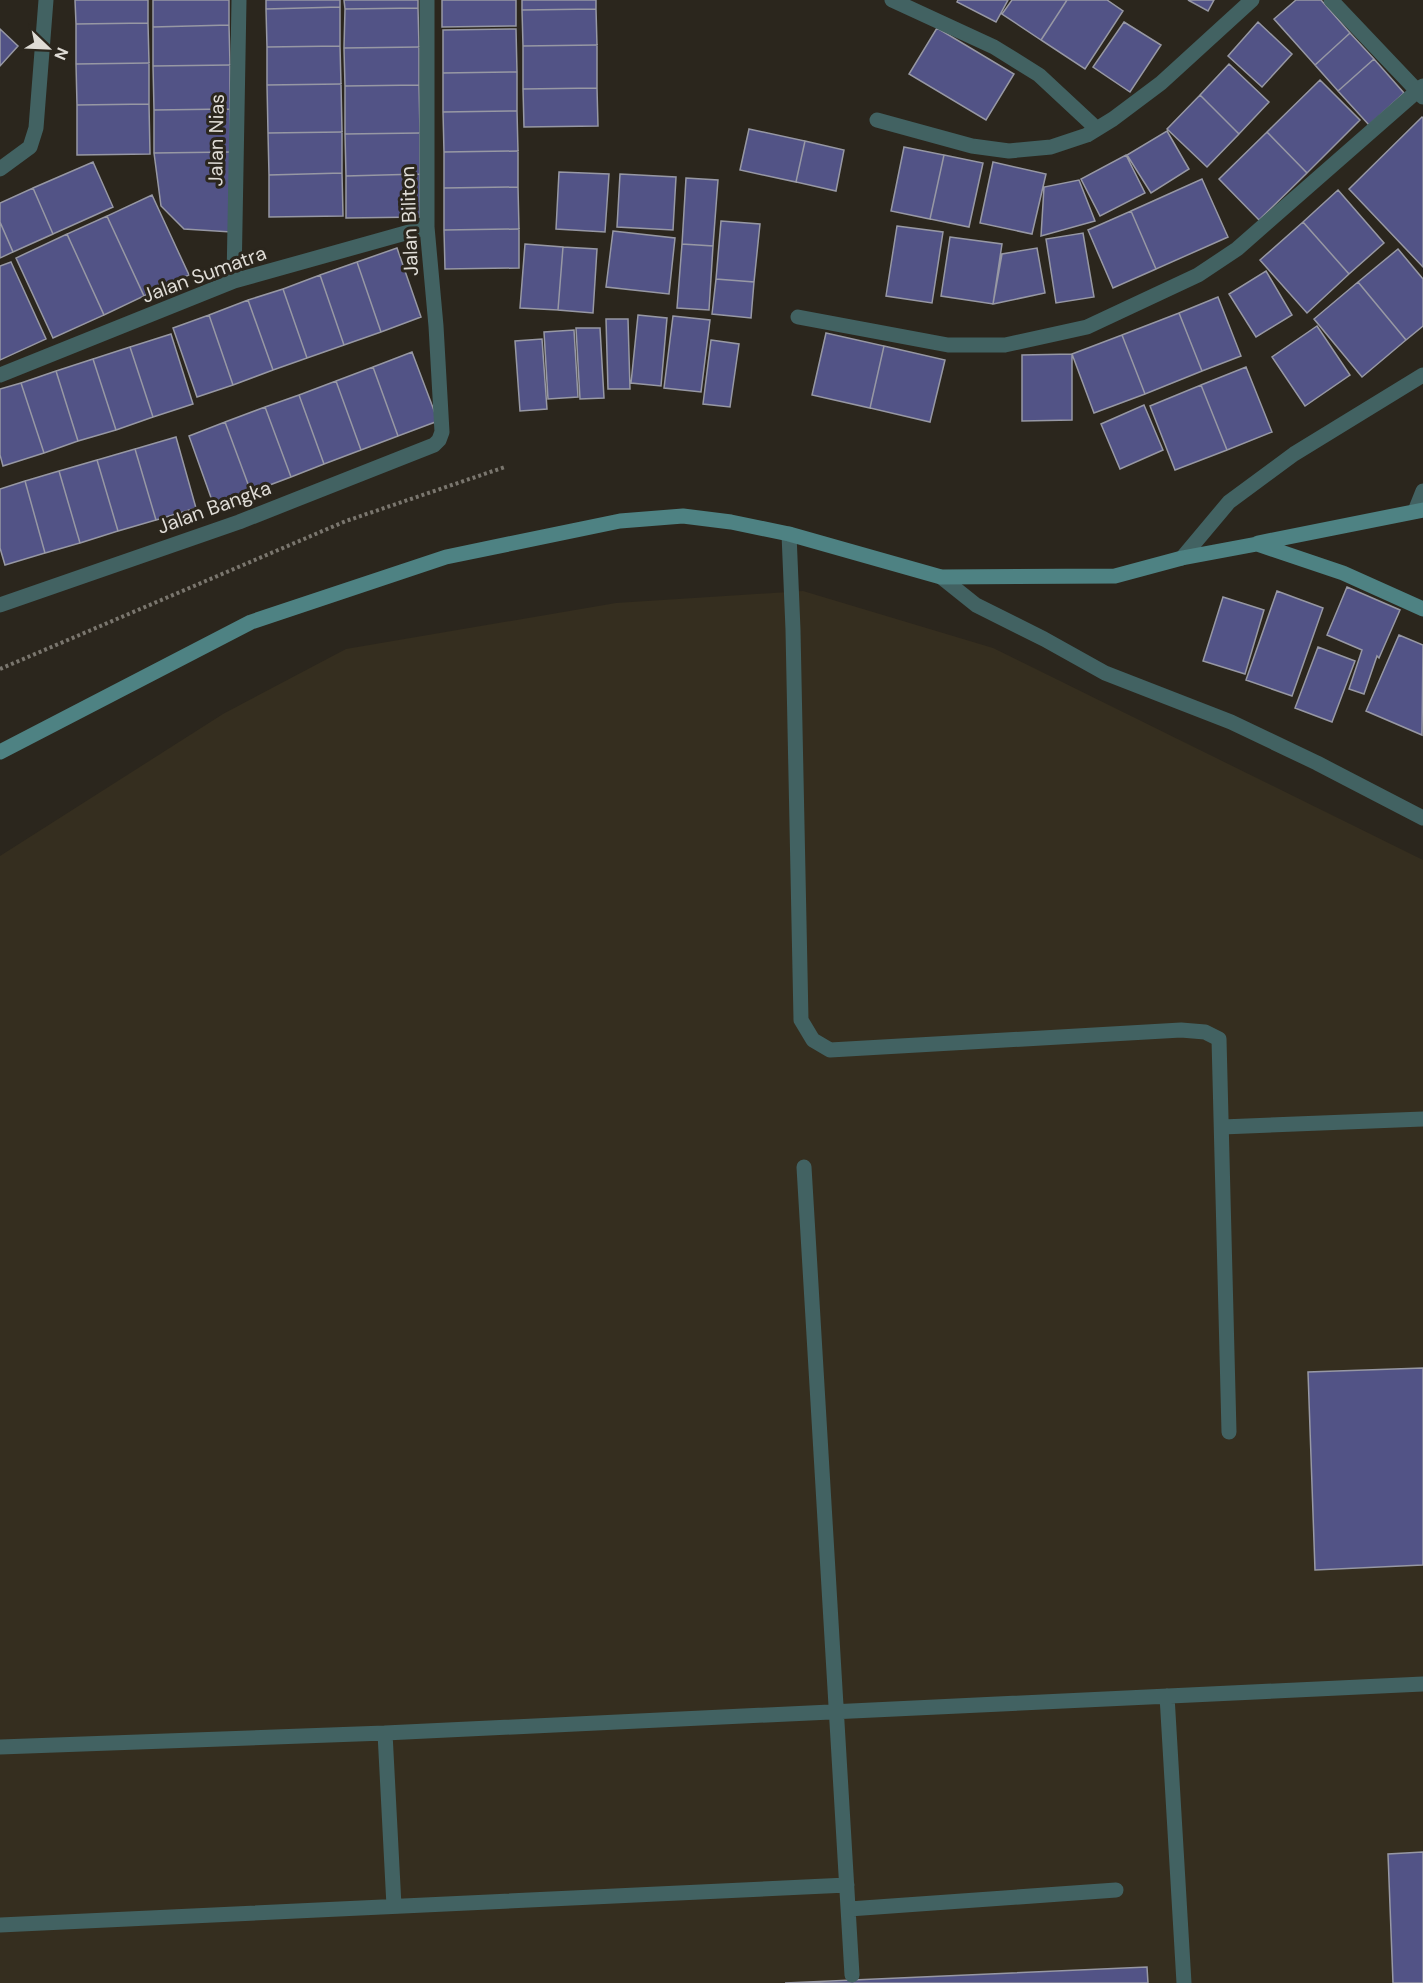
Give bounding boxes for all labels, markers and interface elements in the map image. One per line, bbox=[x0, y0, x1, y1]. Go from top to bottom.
north arrow bbox=[18, 18, 78, 78]
text: N bbox=[49, 44, 73, 63]
street label: Jalan Nias bbox=[202, 93, 230, 187]
street label: Jalan Biliton bbox=[394, 166, 424, 276]
street label: Jalan Sumatra bbox=[138, 239, 270, 309]
street label: Jalan Bangka bbox=[153, 474, 275, 540]

